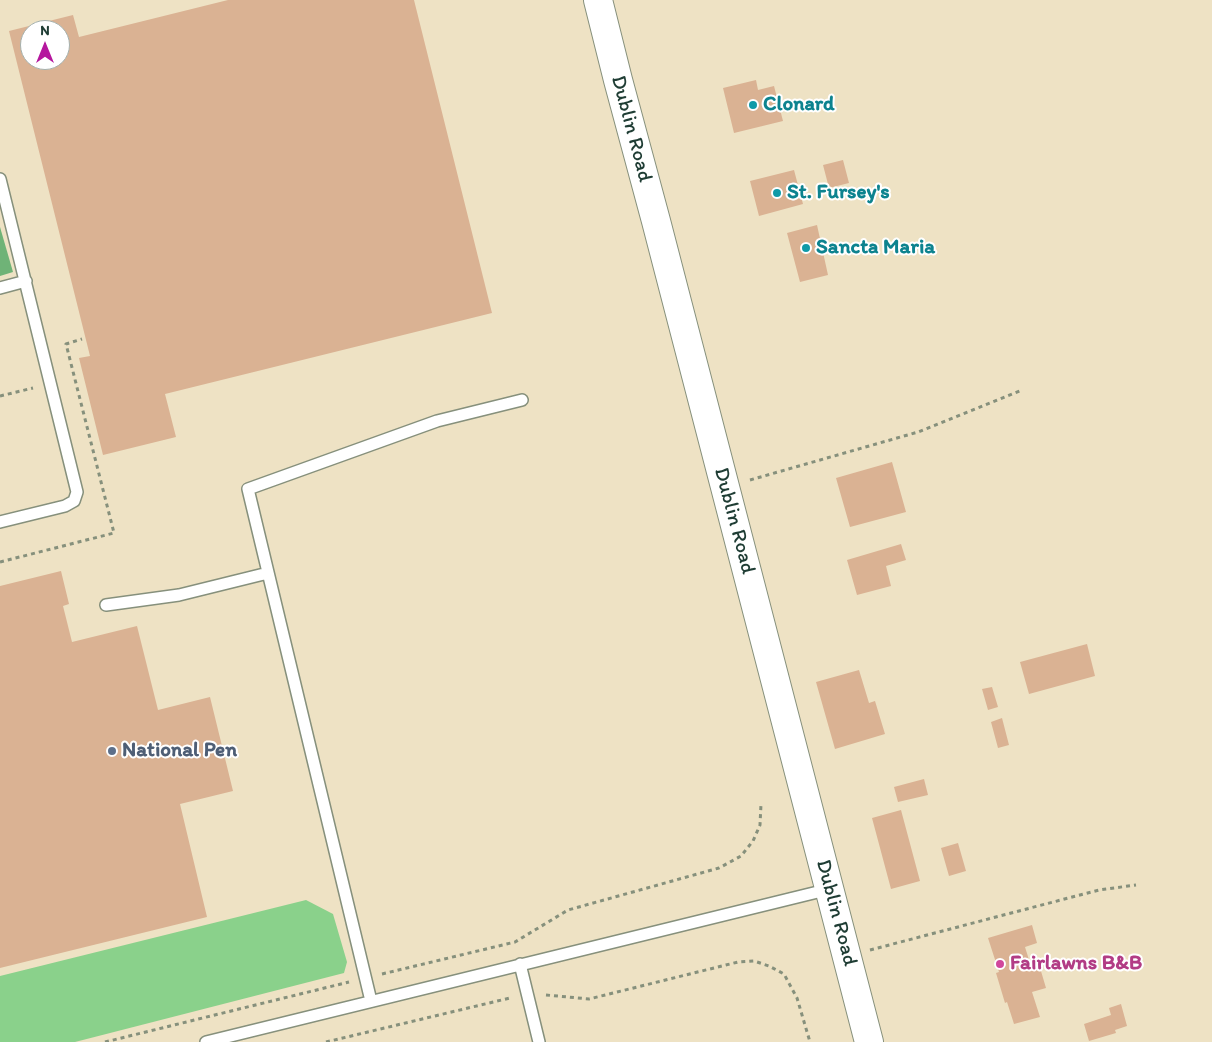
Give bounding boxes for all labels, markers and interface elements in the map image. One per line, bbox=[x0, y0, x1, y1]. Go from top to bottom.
north arrow bbox=[20, 20, 70, 70]
text: N bbox=[40, 22, 50, 39]
street label: Dublin Road bbox=[605, 73, 657, 185]
place label: Clonard bbox=[763, 92, 835, 118]
marker: Clonard bbox=[747, 99, 759, 111]
place label: St. Fursey's bbox=[787, 180, 890, 206]
marker: St. Fursey's bbox=[771, 187, 783, 199]
place label: Sancta Maria bbox=[816, 235, 935, 261]
marker: Sancta Maria bbox=[800, 242, 812, 254]
street label: Dublin Road bbox=[708, 465, 760, 577]
place label: National Pen bbox=[122, 738, 237, 764]
marker: National Pen bbox=[106, 745, 118, 757]
street label: Dublin Road bbox=[810, 857, 862, 969]
place label: Fairlawns B&B bbox=[1010, 951, 1142, 977]
marker: Fairlawns B&B bbox=[994, 958, 1006, 970]

